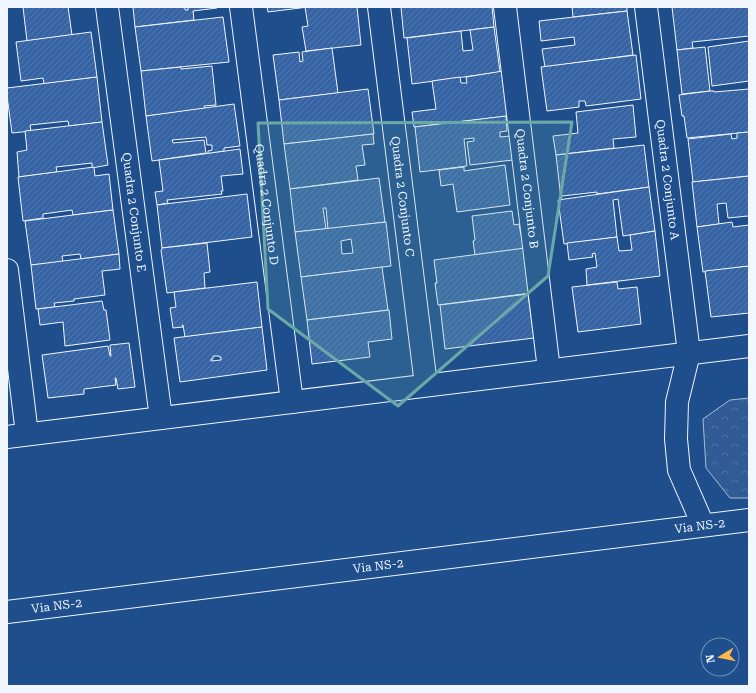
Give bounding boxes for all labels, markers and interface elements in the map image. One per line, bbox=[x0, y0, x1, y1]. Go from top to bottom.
street label: Quadra 2 Conjunto A bbox=[653, 119, 682, 241]
street label: Quadra 2 Conjunto B bbox=[513, 128, 541, 249]
street label: Quadra 2 Conjunto C bbox=[388, 135, 417, 258]
street label: Quadra 2 Conjunto D bbox=[252, 143, 281, 266]
street label: Quadra 2 Conjunto E bbox=[119, 152, 149, 273]
street label: Via NS-2 bbox=[674, 516, 726, 536]
street label: Via NS-2 bbox=[352, 556, 405, 576]
street label: Via NS-2 bbox=[30, 596, 83, 616]
north arrow bbox=[700, 637, 740, 677]
text: N bbox=[703, 653, 718, 664]

